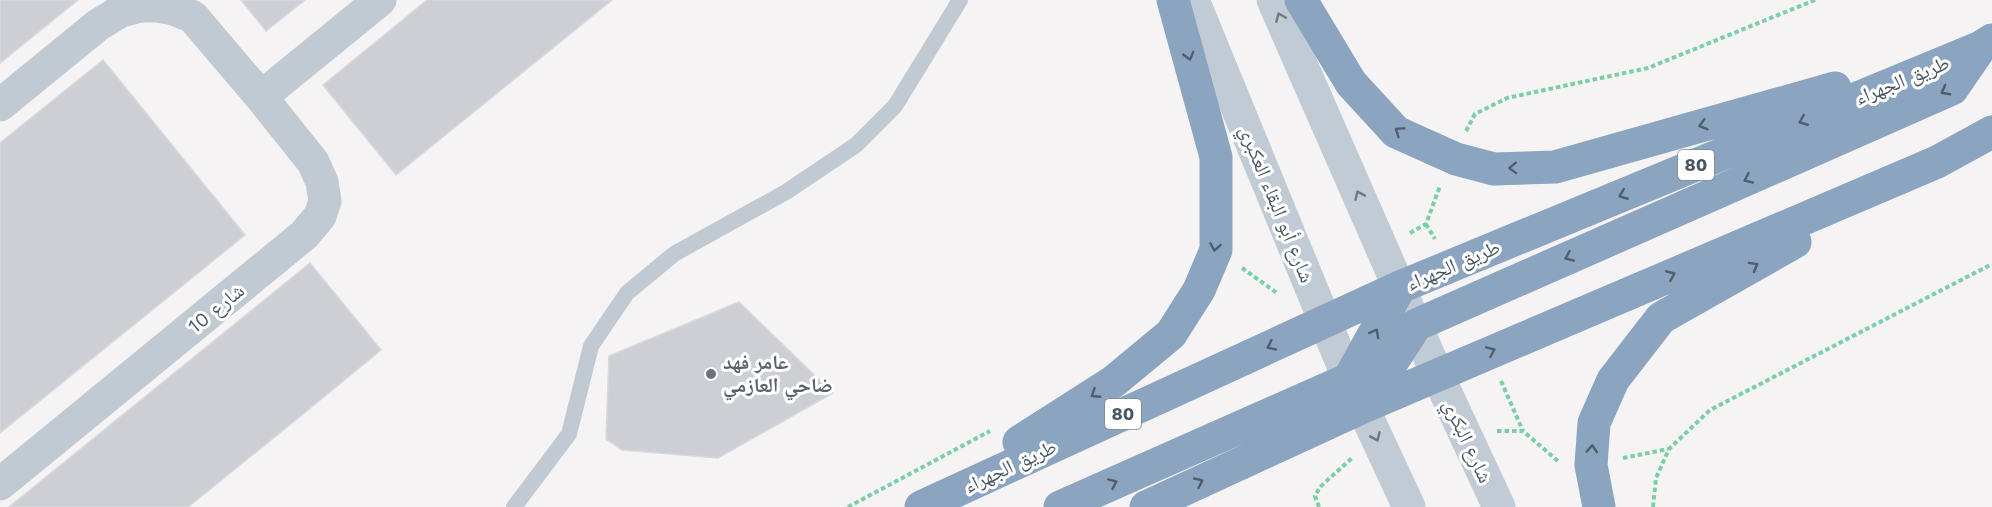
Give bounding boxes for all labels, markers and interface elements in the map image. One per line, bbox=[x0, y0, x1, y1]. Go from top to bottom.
one-way arrow bbox=[1275, 13, 1287, 24]
street label: طريق الجهراء bbox=[1851, 50, 1953, 110]
one-way arrow bbox=[1182, 51, 1194, 61]
one-way arrow bbox=[1941, 84, 1951, 95]
one-way arrow bbox=[1798, 113, 1809, 125]
one-way arrow bbox=[1698, 118, 1709, 130]
street label: شارع أبو البقاء العكبري bbox=[1231, 122, 1319, 288]
one-way arrow bbox=[1394, 128, 1405, 139]
road number: 80 bbox=[1678, 150, 1714, 180]
one-way arrow bbox=[1509, 162, 1518, 175]
one-way arrow bbox=[1743, 171, 1754, 183]
one-way arrow bbox=[1618, 188, 1629, 200]
one-way arrow bbox=[1355, 191, 1367, 202]
street label: طريق الجهراء bbox=[1403, 235, 1503, 295]
one-way arrow bbox=[1209, 243, 1221, 252]
one-way arrow bbox=[1565, 250, 1576, 262]
one-way arrow bbox=[1748, 262, 1758, 273]
one-way arrow bbox=[1664, 270, 1675, 282]
street label: شارع 10 bbox=[183, 278, 249, 339]
one-way arrow bbox=[1367, 329, 1379, 339]
one-way arrow bbox=[1267, 338, 1278, 350]
one-way arrow bbox=[1485, 347, 1496, 359]
place label: عامر فهد ضاحي العازمي bbox=[723, 350, 833, 401]
marker: عامر فهد ضاحي العازمي bbox=[704, 367, 718, 381]
one-way arrow bbox=[1091, 387, 1102, 398]
street label: شارع البكري bbox=[1435, 395, 1498, 488]
road number: 80 bbox=[1105, 399, 1141, 429]
one-way arrow bbox=[1369, 430, 1381, 441]
street label: طريق الجهراء bbox=[960, 434, 1060, 498]
one-way arrow bbox=[1586, 445, 1599, 454]
one-way arrow bbox=[1192, 477, 1203, 489]
one-way arrow bbox=[1107, 479, 1118, 491]

